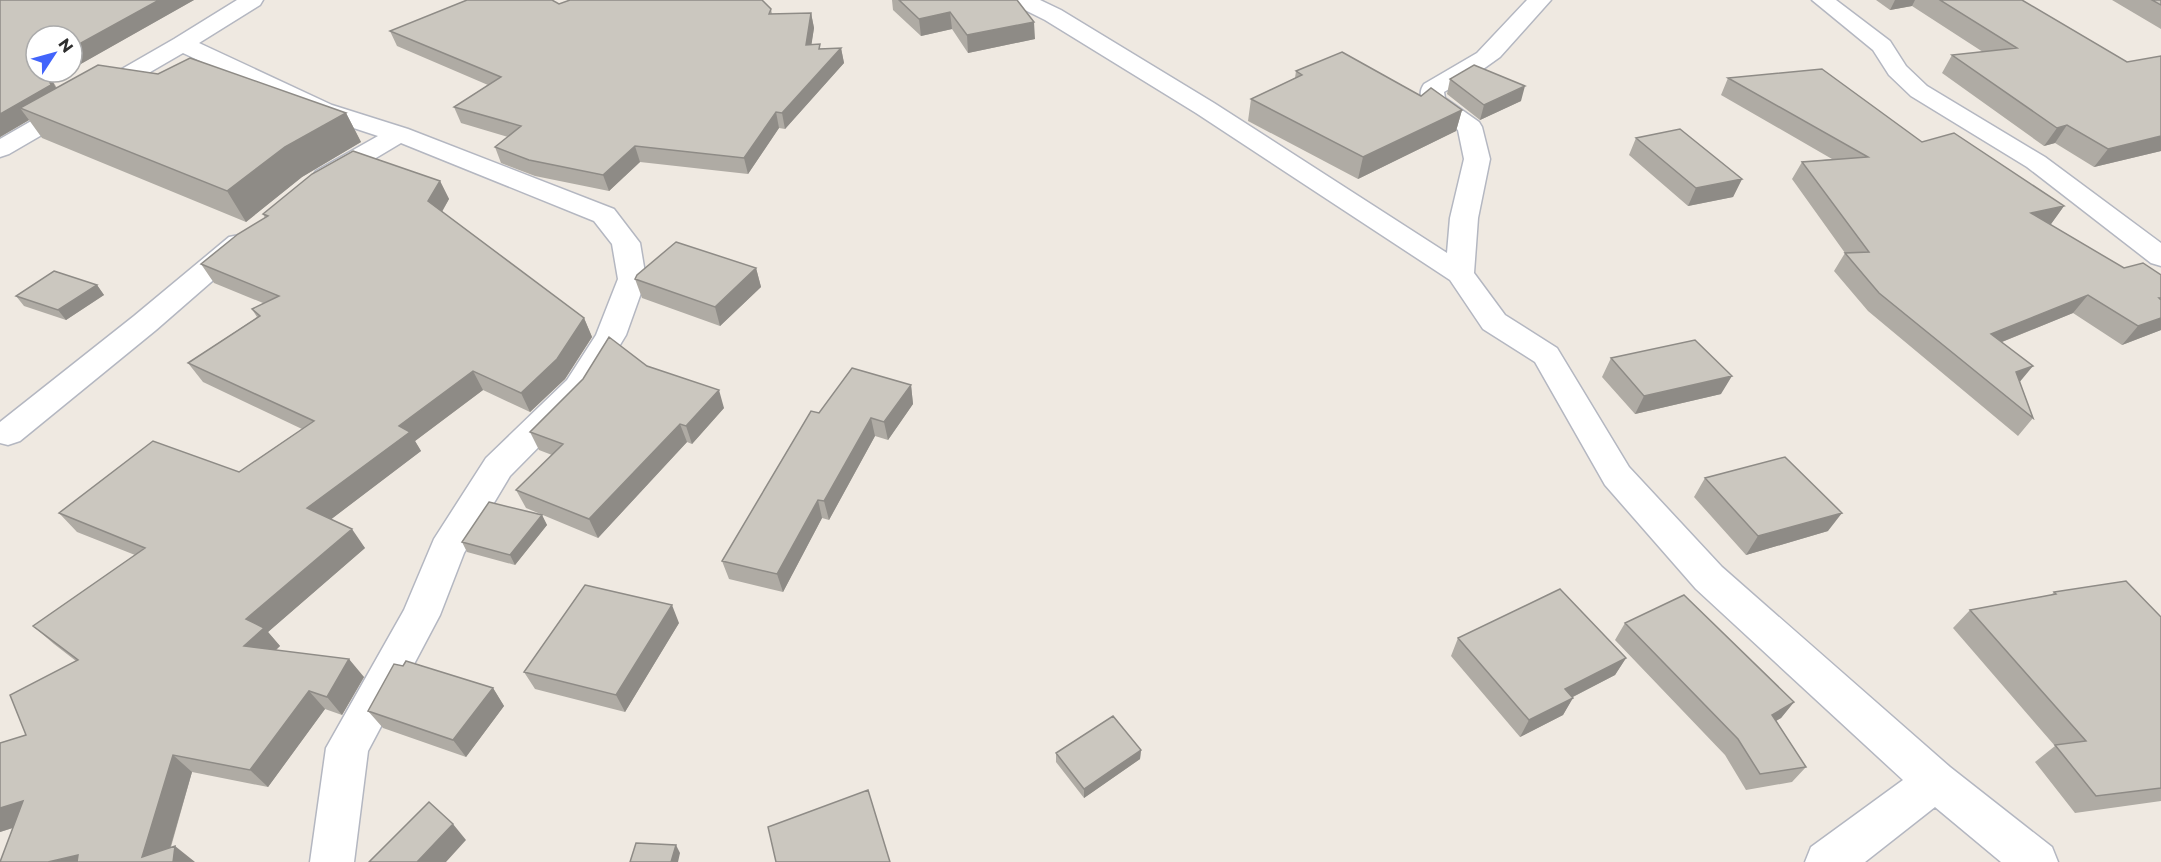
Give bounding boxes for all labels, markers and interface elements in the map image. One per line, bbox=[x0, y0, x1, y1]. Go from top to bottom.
north arrow bbox=[24, 24, 84, 84]
text: N bbox=[54, 35, 77, 56]

